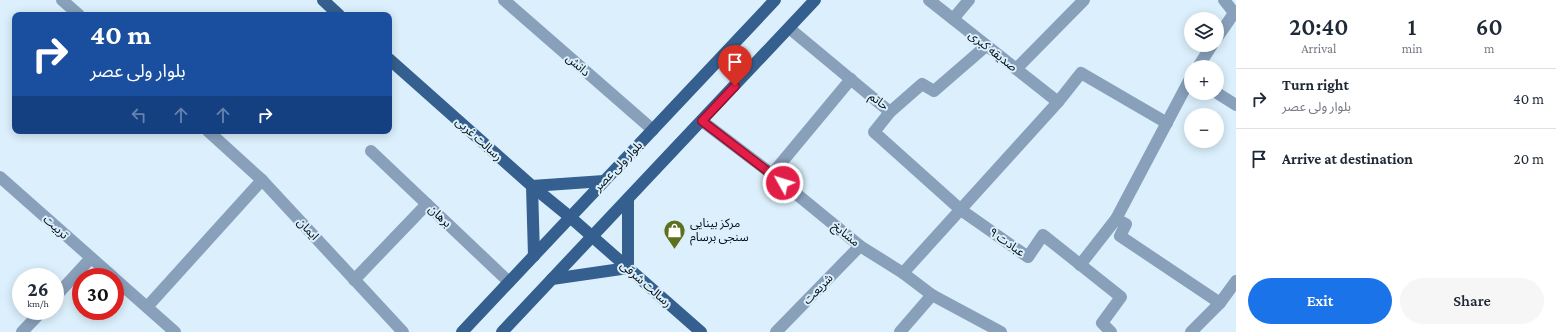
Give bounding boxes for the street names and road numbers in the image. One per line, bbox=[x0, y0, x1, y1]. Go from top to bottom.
street label: صدیقه کبری bbox=[966, 28, 1020, 74]
street label: دانش bbox=[563, 51, 593, 79]
street label: حاتم bbox=[865, 89, 892, 114]
street label: رسالت غربی bbox=[453, 114, 505, 164]
street label: بلوار ولی عصر bbox=[590, 138, 645, 195]
street label: برهان bbox=[426, 202, 454, 230]
street label: تربیت bbox=[41, 212, 72, 242]
street label: ایمان bbox=[294, 215, 322, 243]
street label: مشایخ bbox=[828, 219, 863, 251]
street label: عبادت ۹ bbox=[986, 225, 1028, 259]
street label: رسالت شرقی bbox=[617, 258, 675, 310]
street label: شریعت bbox=[800, 271, 836, 307]

